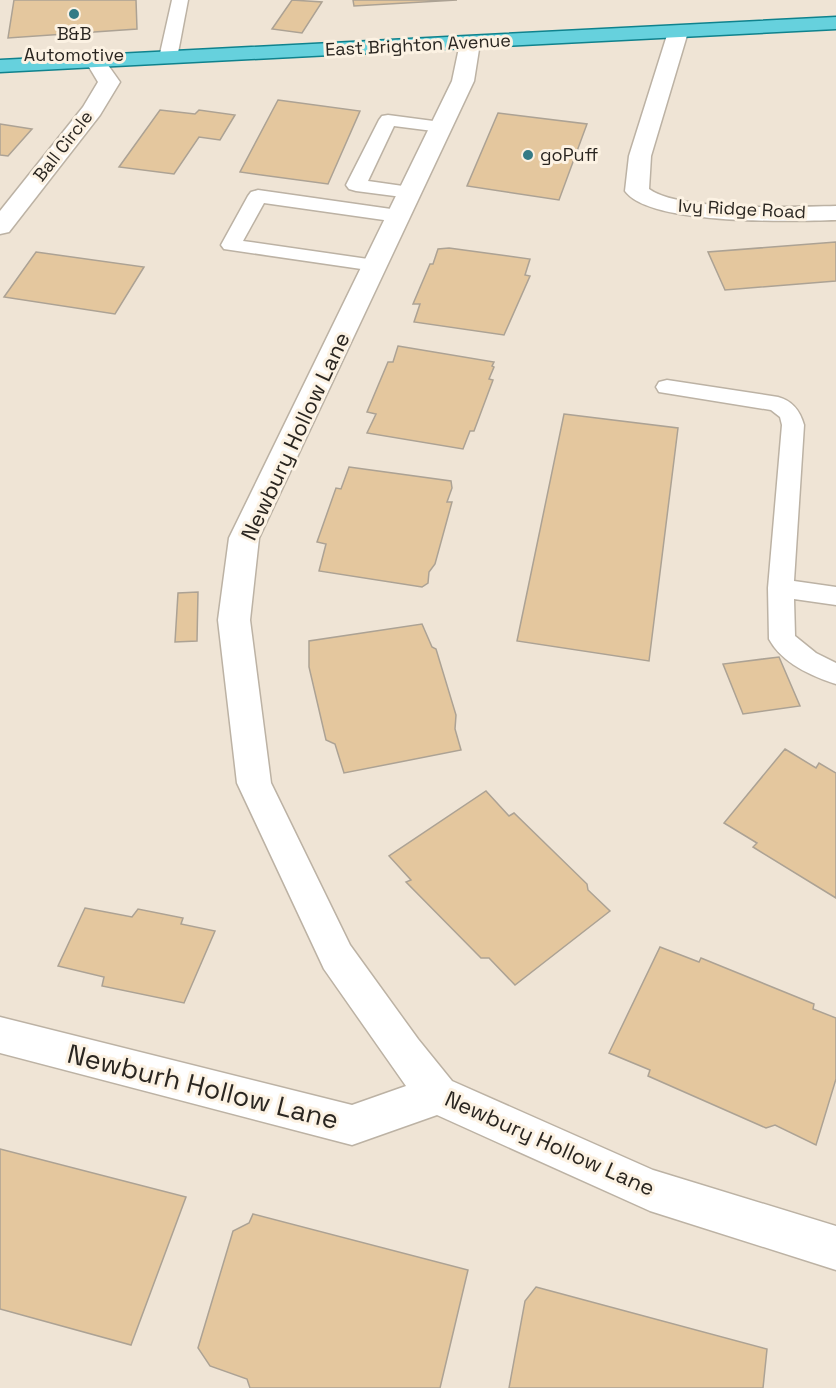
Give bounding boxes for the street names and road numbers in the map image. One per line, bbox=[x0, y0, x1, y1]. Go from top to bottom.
street label: East Brighton Avenue bbox=[324, 28, 512, 61]
street label: Ball Circle bbox=[28, 106, 98, 186]
street label: Ivy Ridge Road bbox=[677, 194, 807, 223]
street label: Newbury Hollow Lane bbox=[234, 327, 356, 545]
street label: Newburh Hollow Lane bbox=[64, 1036, 342, 1137]
street label: Newbury Hollow Lane bbox=[441, 1084, 659, 1202]

